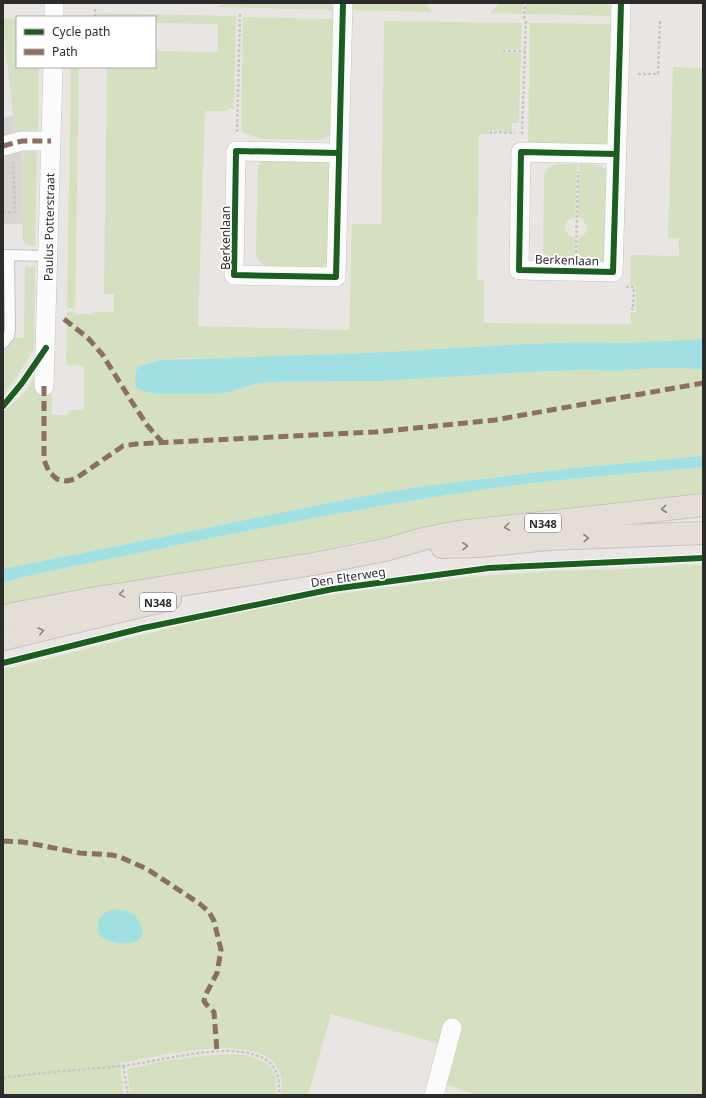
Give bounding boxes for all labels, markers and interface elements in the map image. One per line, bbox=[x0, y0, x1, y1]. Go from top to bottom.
legend bbox=[16, 16, 156, 68]
text: Cycle path bbox=[52, 23, 110, 40]
text: Path bbox=[52, 43, 78, 60]
street label: Paulus Potterstraat bbox=[40, 172, 58, 281]
street label: Berkenlaan bbox=[217, 206, 234, 270]
street label: Berkenlaan bbox=[535, 250, 599, 270]
one-way arrow bbox=[661, 504, 667, 513]
road number: N348 bbox=[525, 514, 561, 532]
one-way arrow bbox=[504, 522, 510, 531]
one-way arrow bbox=[583, 533, 589, 542]
one-way arrow bbox=[462, 542, 468, 551]
street label: Den Elterweg bbox=[309, 563, 387, 591]
one-way arrow bbox=[119, 589, 125, 598]
road number: N348 bbox=[140, 593, 176, 611]
one-way arrow bbox=[38, 627, 44, 635]

